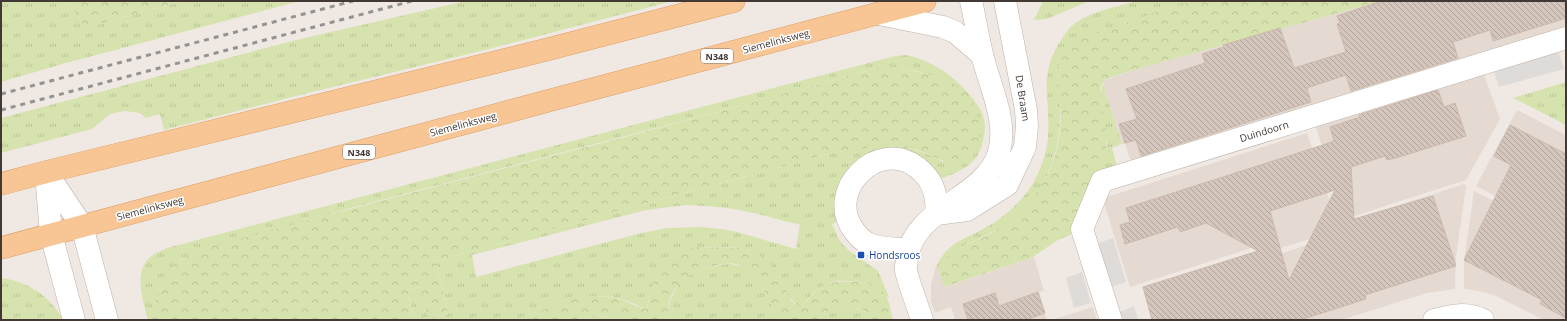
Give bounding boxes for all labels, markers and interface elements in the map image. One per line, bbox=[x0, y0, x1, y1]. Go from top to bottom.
street label: Siemelinksweg bbox=[741, 25, 811, 57]
road number: N348 bbox=[701, 49, 733, 63]
street label: De Braam bbox=[1012, 74, 1034, 122]
street label: Siemelinksweg bbox=[428, 108, 498, 140]
street label: Duindoorn bbox=[1238, 117, 1290, 145]
road number: N348 bbox=[343, 145, 375, 159]
street label: Siemelinksweg bbox=[115, 192, 185, 224]
place label: Hondsroos bbox=[869, 248, 921, 262]
marker: Hondsroos bbox=[856, 250, 866, 260]

